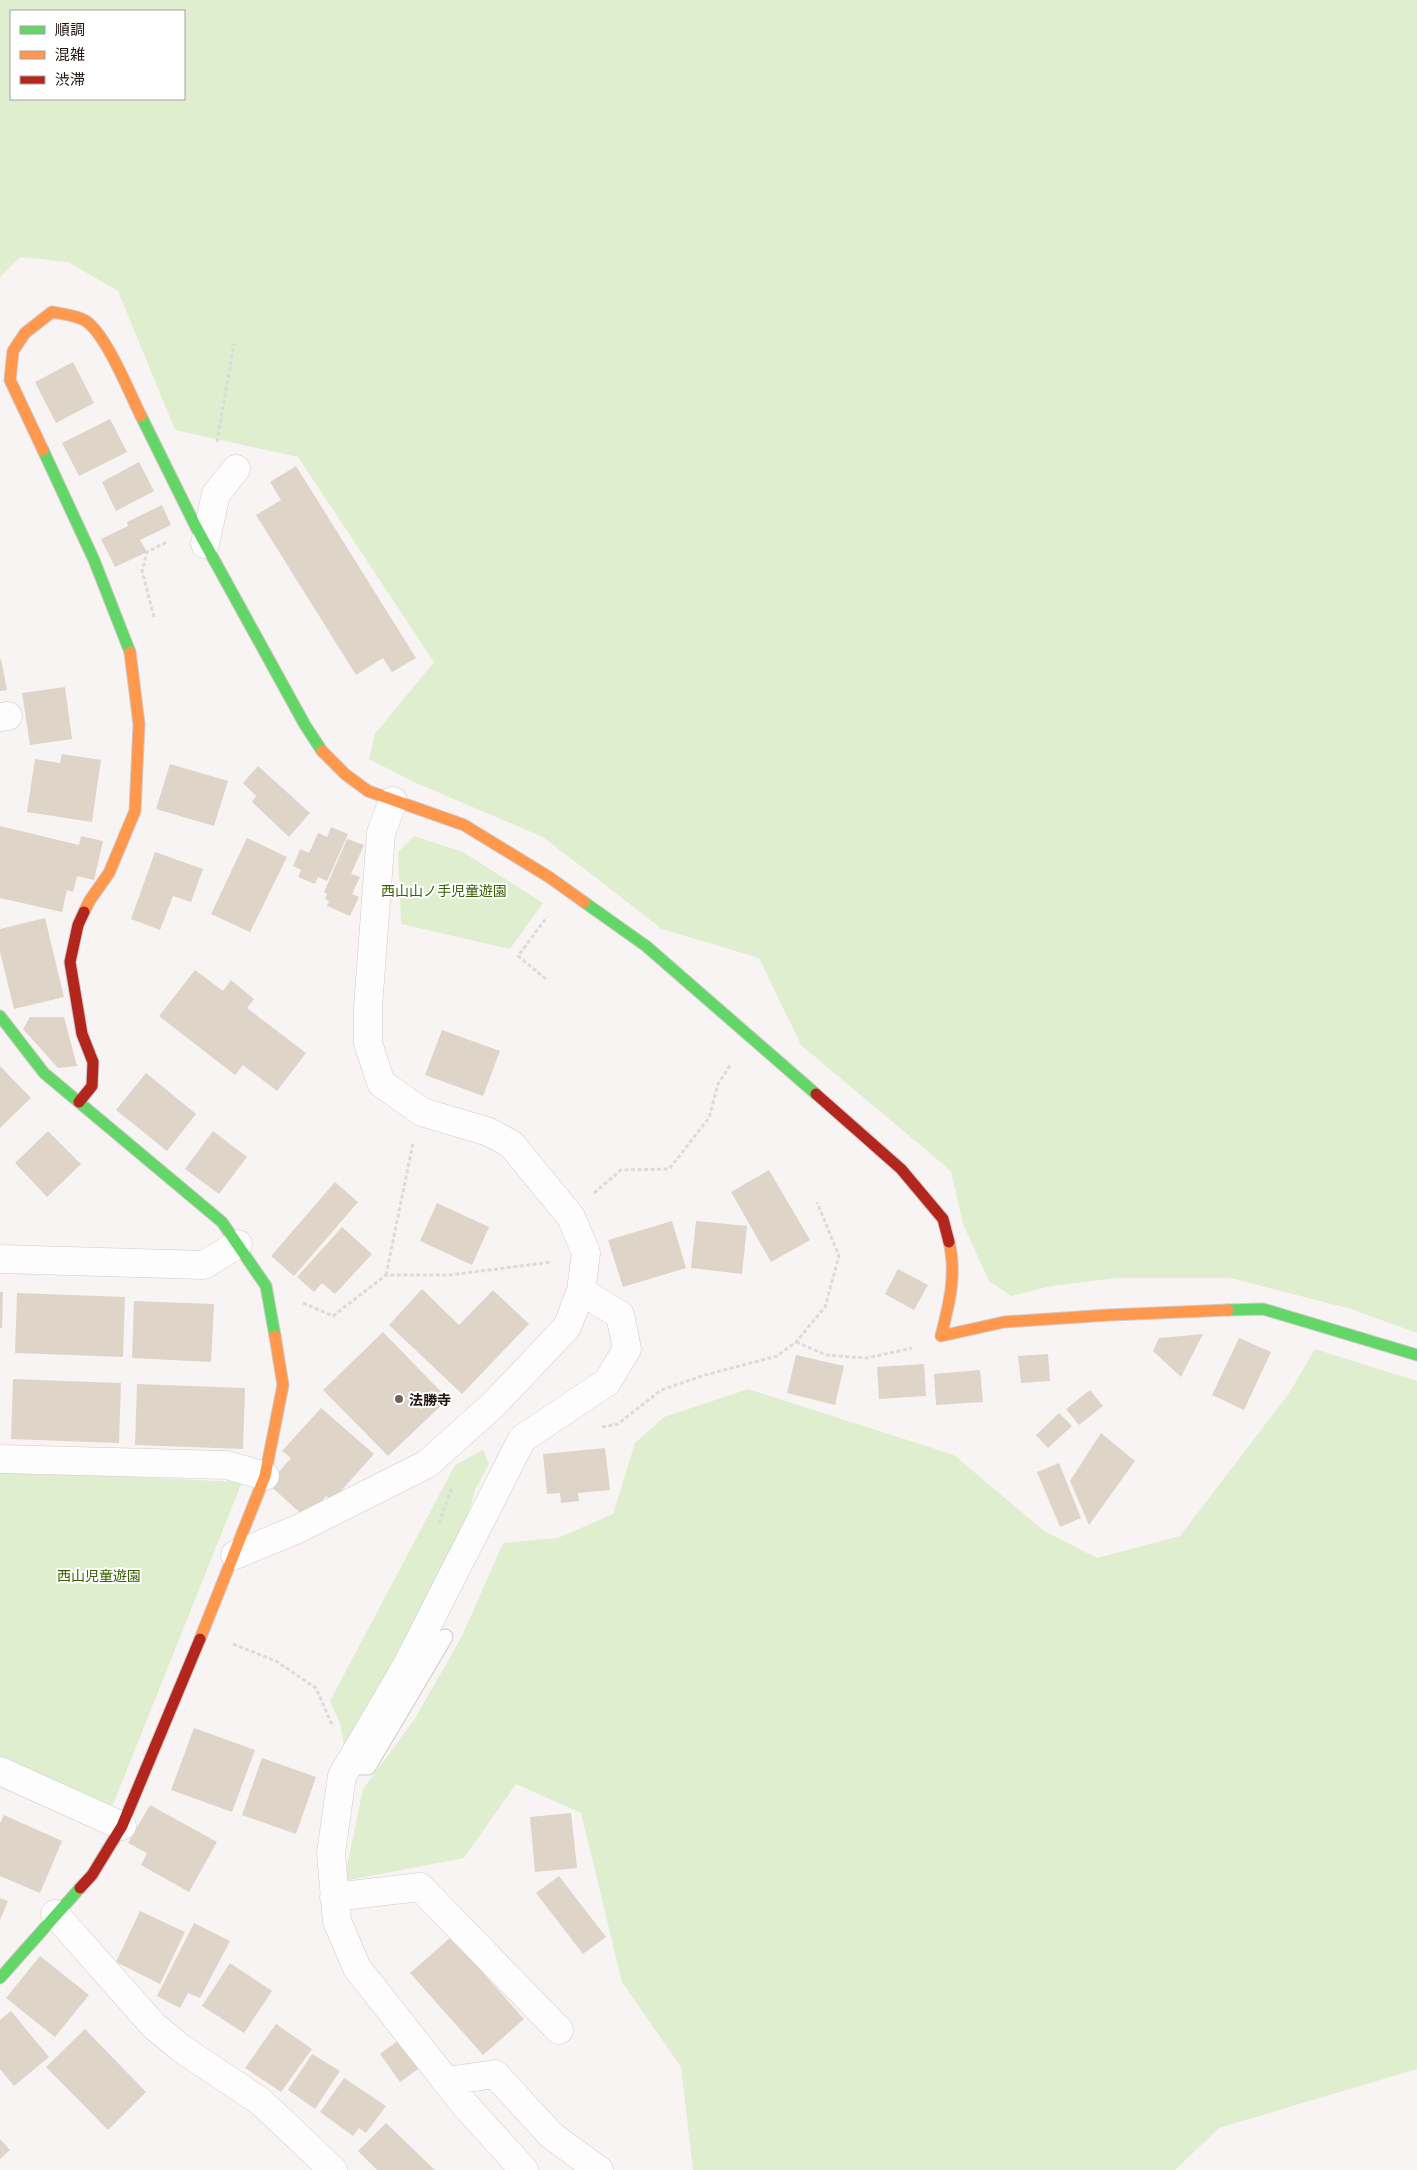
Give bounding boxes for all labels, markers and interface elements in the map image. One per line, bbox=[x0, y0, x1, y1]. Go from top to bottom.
legend bbox=[10, 10, 185, 100]
text: 順調 bbox=[55, 20, 85, 38]
text: 混雑 bbox=[55, 45, 85, 63]
text: 渋滞 bbox=[55, 70, 85, 88]
park label: 西山山ノ手児童遊園 bbox=[381, 882, 507, 899]
place label: 法勝寺 bbox=[409, 1391, 451, 1408]
marker: 法勝寺 bbox=[393, 1393, 405, 1405]
park label: 西山児童遊園 bbox=[57, 1567, 141, 1584]

